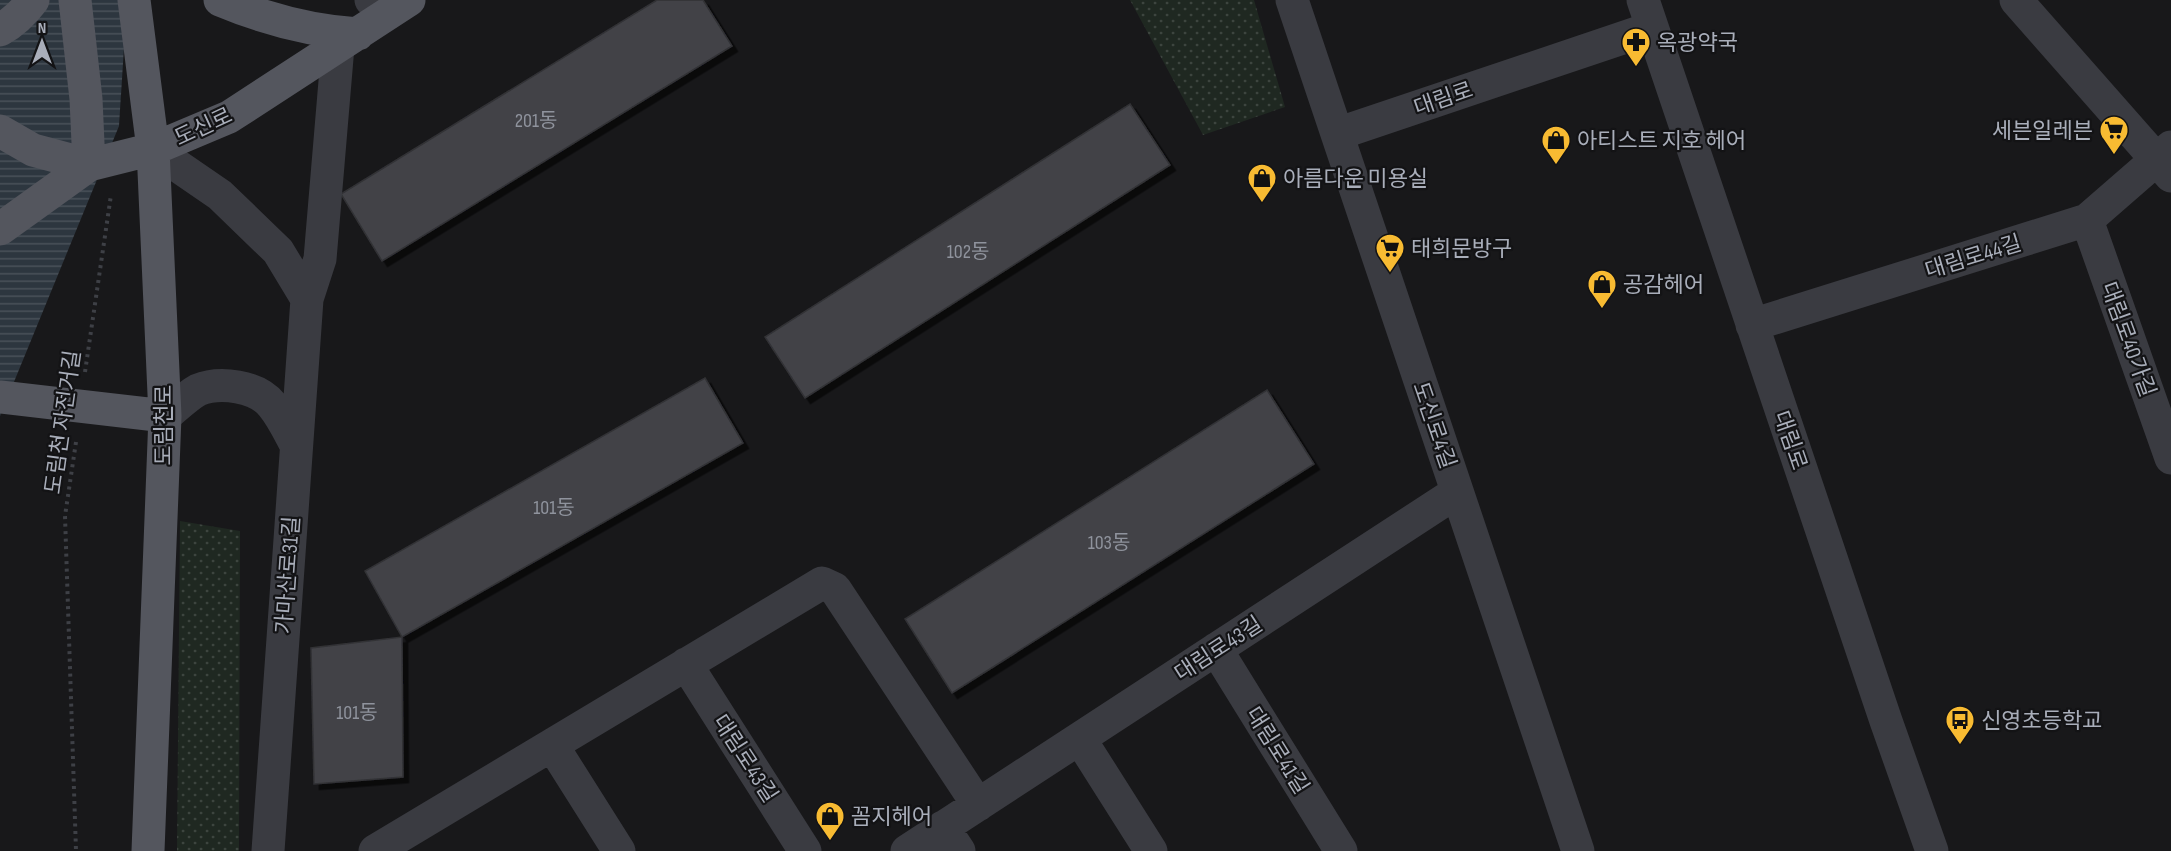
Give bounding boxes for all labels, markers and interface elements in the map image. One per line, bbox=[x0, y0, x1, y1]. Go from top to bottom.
north arrow bbox=[12, 12, 72, 72]
text: N bbox=[38, 19, 46, 38]
pharmacy icon: 옥광약국 bbox=[1620, 26, 1652, 68]
place label: 옥광약국 bbox=[1657, 30, 1738, 57]
street label: 대림로 bbox=[1410, 77, 1477, 122]
street label: 도신로 bbox=[170, 102, 237, 152]
house number: 201동 bbox=[515, 109, 557, 133]
supermarket icon: 세븐일레븐 bbox=[2098, 114, 2130, 156]
place label: 세븐일레븐 bbox=[1992, 118, 2093, 145]
shop icon: 아티스트 지호 헤어 bbox=[1540, 124, 1572, 166]
place label: 아티스트 지호 헤어 bbox=[1577, 128, 1746, 155]
shop icon: 아름다운 미용실 bbox=[1246, 162, 1278, 204]
place label: 아름다운 미용실 bbox=[1283, 166, 1428, 193]
street label: 대림로44길 bbox=[1922, 230, 2025, 285]
supermarket icon: 태희문방구 bbox=[1374, 232, 1406, 274]
place label: 태희문방구 bbox=[1411, 236, 1512, 263]
house number: 102동 bbox=[947, 240, 989, 264]
shop icon: 공감헤어 bbox=[1586, 268, 1618, 310]
place label: 공감헤어 bbox=[1623, 272, 1704, 299]
street label: 대림로40가길 bbox=[2094, 278, 2161, 401]
street label: 도림천 자전거길 bbox=[40, 348, 87, 496]
street label: 도신로4길 bbox=[1406, 378, 1461, 473]
street label: 도림천로 bbox=[151, 385, 178, 465]
street label: 대림로 bbox=[1767, 407, 1812, 474]
house number: 101동 bbox=[533, 496, 575, 520]
street label: 가마산로31길 bbox=[271, 515, 306, 635]
house number: 103동 bbox=[1088, 531, 1130, 555]
street label: 대림로43길 bbox=[1170, 611, 1268, 688]
house number: 101동 bbox=[336, 701, 378, 725]
street label: 대림로41길 bbox=[1239, 702, 1314, 799]
bus stop icon: 신영초등학교 bbox=[1944, 704, 1976, 746]
place label: 신영초등학교 bbox=[1981, 708, 2102, 735]
street label: 대림로43길 bbox=[706, 710, 783, 808]
shop icon: 꼼지헤어 bbox=[814, 800, 846, 842]
place label: 꼼지헤어 bbox=[851, 804, 932, 831]

